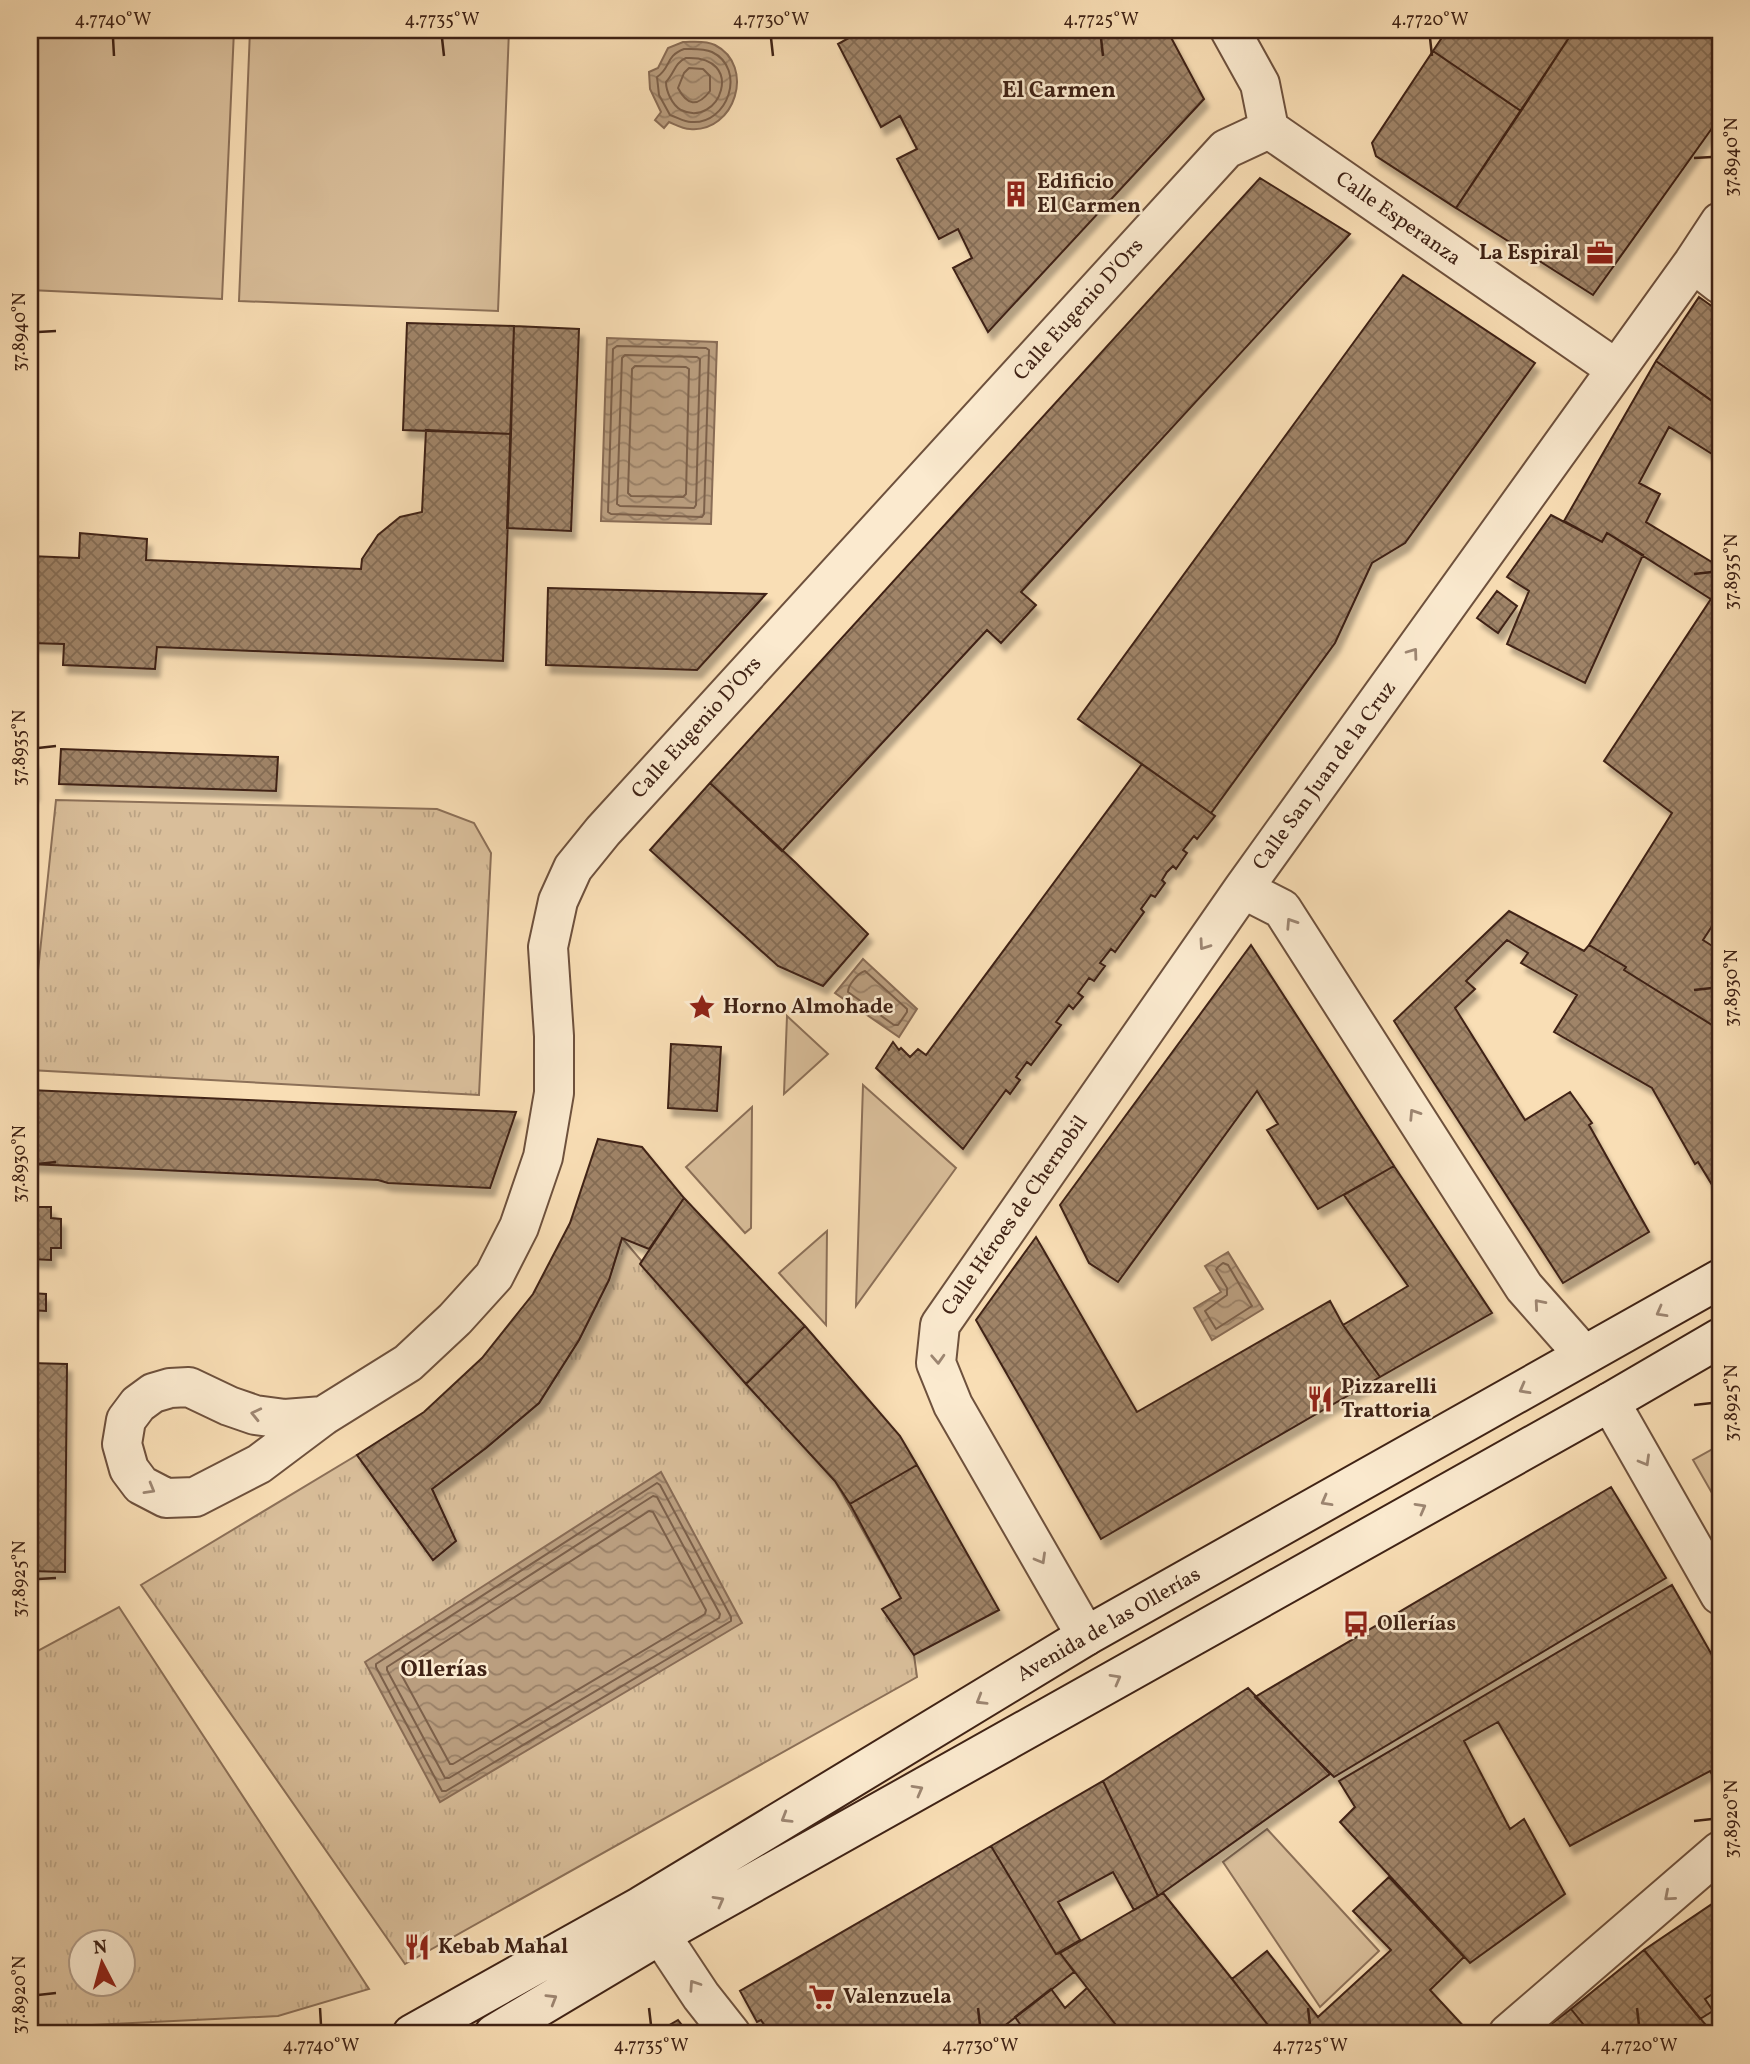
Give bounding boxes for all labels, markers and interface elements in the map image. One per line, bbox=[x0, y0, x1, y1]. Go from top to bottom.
text: 4.7740°W bbox=[75, 8, 151, 33]
text: 4.7735°W bbox=[404, 8, 480, 33]
text: 4.7730°W bbox=[733, 8, 809, 33]
text: 4.7725°W bbox=[1063, 8, 1139, 33]
text: 4.7720°W bbox=[1391, 8, 1469, 33]
district label: El Carmen bbox=[1002, 75, 1116, 107]
text: 37.8940°N bbox=[1720, 117, 1745, 197]
street label: Calle Esperanza bbox=[1329, 165, 1467, 273]
place label: Edificio El Carmen bbox=[1037, 168, 1141, 221]
building icon: Edificio El Carmen bbox=[1001, 179, 1031, 209]
street label: Calle Eugenio D'Ors bbox=[1007, 232, 1151, 388]
office icon: La Espiral bbox=[1585, 238, 1615, 268]
place label: La Espiral bbox=[1479, 239, 1579, 268]
text: 37.8940°N bbox=[8, 292, 33, 372]
text: 37.8935°N bbox=[1720, 534, 1745, 610]
one-way arrow bbox=[1405, 648, 1417, 661]
street label: Calle Eugenio D'Ors bbox=[625, 650, 769, 806]
street label: Calle San Juan de la Cruz bbox=[1246, 675, 1404, 877]
text: 37.8935°N bbox=[8, 710, 33, 786]
one-way arrow bbox=[1286, 917, 1299, 930]
one-way arrow bbox=[1200, 937, 1212, 950]
text: 37.8930°N bbox=[1720, 949, 1745, 1027]
place icon: Horno Almohade bbox=[687, 992, 717, 1022]
place label: Horno Almohade bbox=[723, 993, 894, 1022]
one-way arrow bbox=[1409, 1109, 1422, 1122]
street label: Calle Héroes de Chernobil bbox=[935, 1110, 1095, 1322]
text: 37.8930°N bbox=[8, 1125, 33, 1203]
one-way arrow bbox=[1535, 1299, 1547, 1312]
one-way arrow bbox=[1655, 1304, 1668, 1317]
one-way arrow bbox=[930, 1354, 945, 1365]
text: 37.8925°N bbox=[1720, 1364, 1745, 1442]
place label: Pizzarelli Trattoria bbox=[1341, 1373, 1437, 1426]
one-way arrow bbox=[1519, 1381, 1532, 1394]
restaurant icon: Pizzarelli Trattoria bbox=[1305, 1384, 1335, 1414]
one-way arrow bbox=[250, 1408, 262, 1422]
one-way arrow bbox=[1637, 1454, 1650, 1467]
one-way arrow bbox=[142, 1481, 155, 1494]
one-way arrow bbox=[1321, 1493, 1333, 1506]
one-way arrow bbox=[1414, 1503, 1427, 1516]
text: 37.8925°N bbox=[8, 1540, 33, 1618]
one-way arrow bbox=[1033, 1552, 1046, 1565]
street label: Avenida de las Ollerías bbox=[1012, 1560, 1206, 1690]
bus stop icon: Ollerías bbox=[1341, 1609, 1371, 1639]
place label: Ollerías bbox=[1377, 1610, 1456, 1639]
district label: Ollerías bbox=[401, 1654, 487, 1686]
one-way arrow bbox=[1109, 1674, 1121, 1687]
one-way arrow bbox=[975, 1692, 988, 1705]
text: 37.8920°N bbox=[1720, 1780, 1745, 1858]
one-way arrow bbox=[910, 1785, 923, 1798]
one-way arrow bbox=[781, 1810, 794, 1823]
one-way arrow bbox=[1664, 1888, 1677, 1900]
one-way arrow bbox=[712, 1896, 725, 1909]
north arrow bbox=[66, 1927, 136, 1997]
restaurant icon: Kebab Mahal bbox=[402, 1932, 432, 1962]
place label: Kebab Mahal bbox=[438, 1933, 568, 1962]
text: N bbox=[92, 1934, 109, 1962]
text: 37.8920°N bbox=[8, 1956, 33, 2034]
one-way arrow bbox=[689, 1980, 702, 1993]
supermarket icon: Valenzuela bbox=[807, 1982, 837, 2012]
place label: Valenzuela bbox=[843, 1983, 952, 2012]
one-way arrow bbox=[545, 1994, 558, 2007]
text: 4.7740°W bbox=[283, 2034, 359, 2059]
text: 4.7735°W bbox=[613, 2034, 689, 2059]
text: 4.7730°W bbox=[942, 2034, 1018, 2059]
text: 4.7725°W bbox=[1272, 2034, 1348, 2059]
text: 4.7720°W bbox=[1600, 2034, 1678, 2059]

